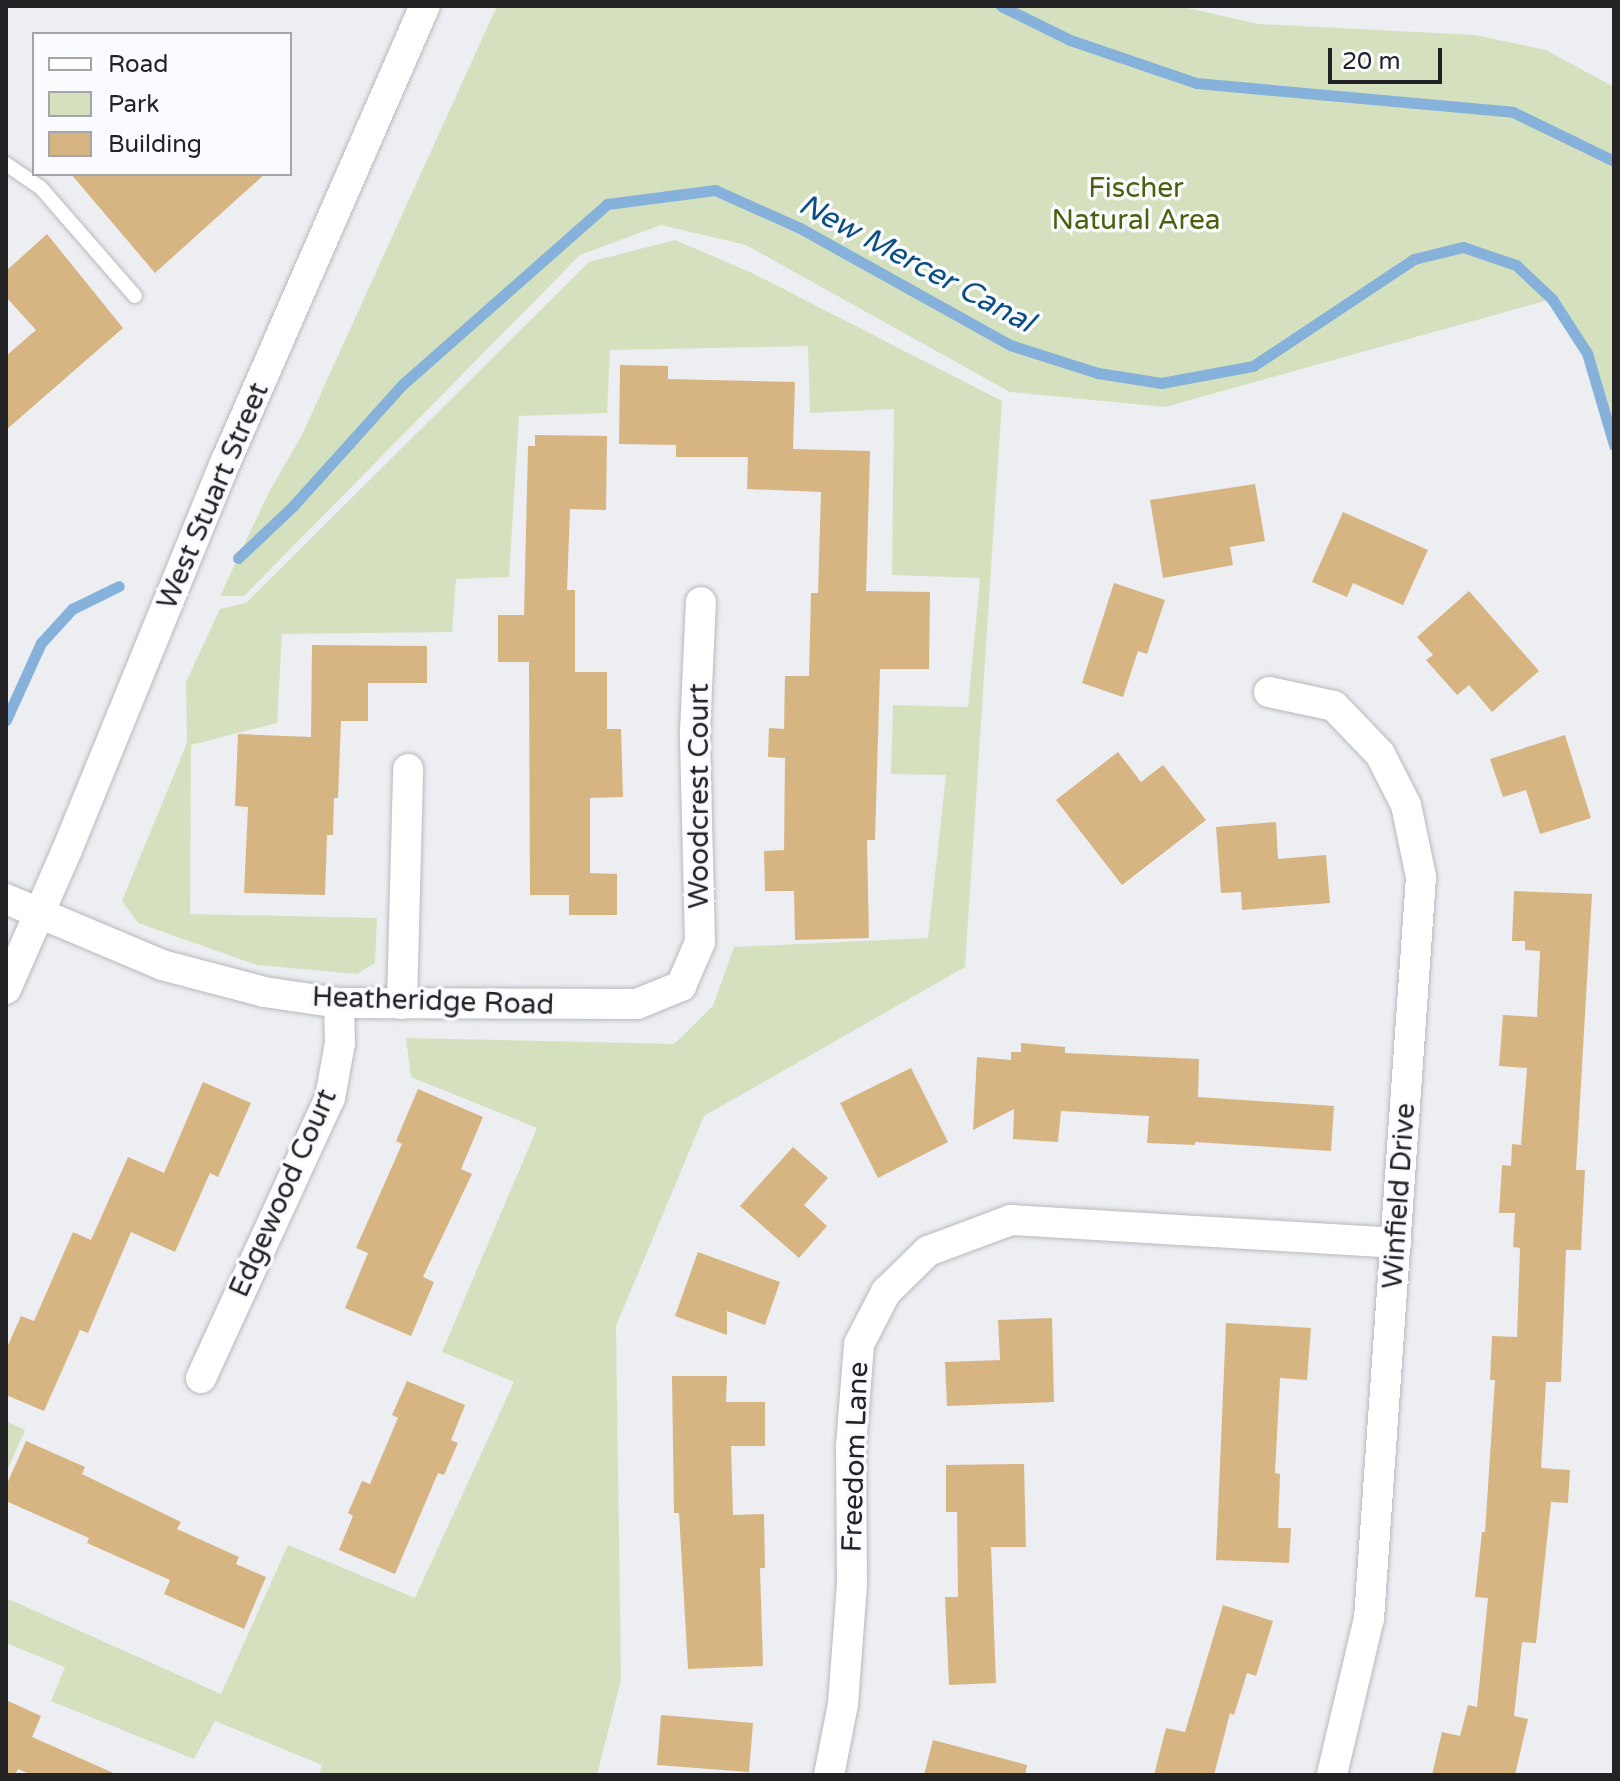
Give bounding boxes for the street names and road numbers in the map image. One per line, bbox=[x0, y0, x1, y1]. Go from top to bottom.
street label: West Stuart Street bbox=[150, 378, 276, 614]
street label: Woodcrest Court bbox=[682, 683, 716, 909]
street label: Heatheridge Road bbox=[311, 980, 555, 1022]
street label: Edgewood Court bbox=[222, 1084, 344, 1302]
street label: Winfield Drive bbox=[1376, 1102, 1422, 1290]
street label: Freedom Lane bbox=[835, 1361, 875, 1553]

